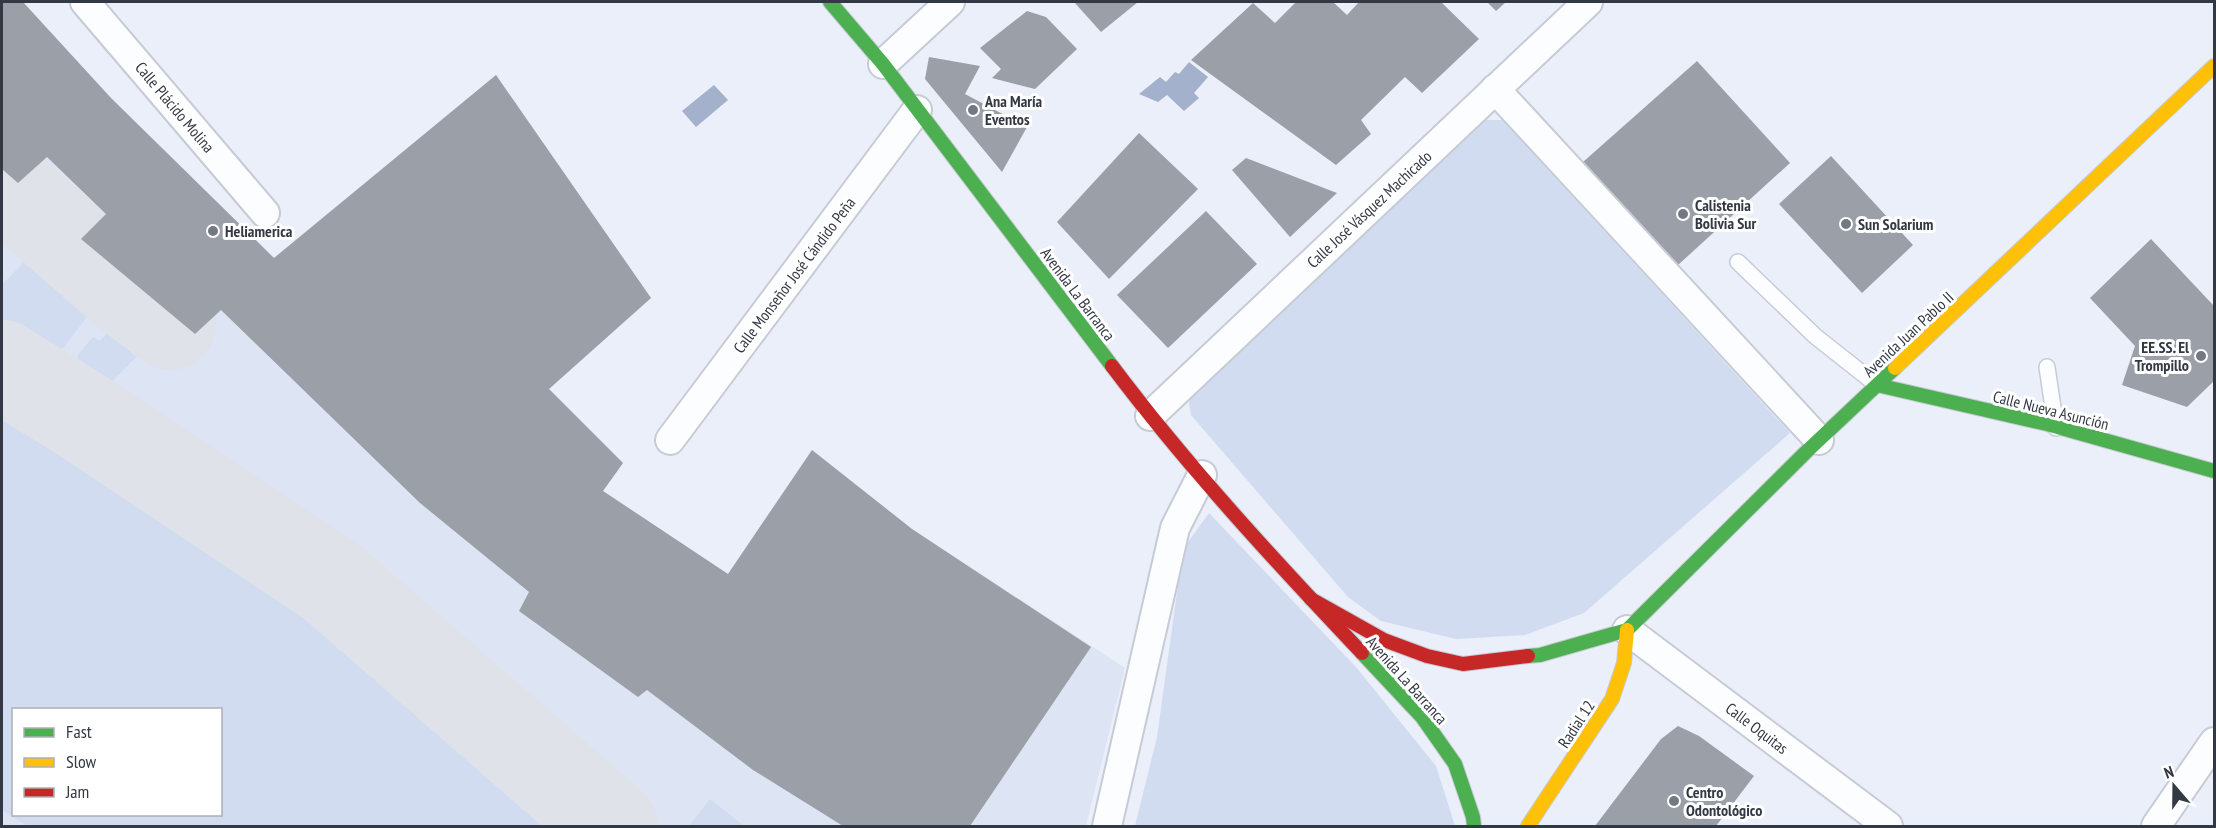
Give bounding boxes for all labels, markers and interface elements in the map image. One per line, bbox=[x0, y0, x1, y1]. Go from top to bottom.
street label: Calle Plácido Molina bbox=[131, 58, 219, 156]
place label: Ana María Eventos bbox=[984, 91, 1043, 129]
marker: Ana María Eventos bbox=[966, 103, 980, 117]
street label: Calle José Vásquez Machicado bbox=[1303, 146, 1436, 272]
street label: Calle Monseñor José Cándido Peña bbox=[729, 193, 859, 357]
place label: Calistenia Bolivia Sur bbox=[1695, 195, 1756, 233]
marker: Calistenia Bolivia Sur bbox=[1676, 207, 1690, 221]
place label: Sun Solarium bbox=[1858, 214, 1933, 234]
marker: Sun Solarium bbox=[1839, 217, 1853, 231]
place label: Heliamerica bbox=[225, 221, 293, 241]
marker: Heliamerica bbox=[206, 224, 220, 238]
street label: Avenida La Barranca bbox=[1036, 243, 1120, 345]
street label: Avenida Juan Pablo II bbox=[1859, 287, 1957, 381]
place label: EE.SS. El Trompillo bbox=[2135, 337, 2189, 375]
marker: EE.SS. El Trompillo bbox=[2194, 349, 2208, 363]
street label: Calle Nueva Asunción bbox=[1991, 386, 2111, 434]
street label: Avenida La Barranca bbox=[1362, 632, 1452, 728]
street label: Radial 12 bbox=[1553, 697, 1599, 751]
street label: Calle Oquitas bbox=[1722, 698, 1792, 758]
legend bbox=[12, 708, 222, 816]
text: Fast bbox=[66, 720, 92, 743]
text: Slow bbox=[66, 750, 97, 773]
north arrow bbox=[2144, 756, 2204, 816]
text: N bbox=[2161, 761, 2176, 783]
text: Jam bbox=[65, 780, 89, 803]
place label: Centro Odontológico bbox=[1686, 782, 1762, 820]
marker: Centro Odontológico bbox=[1667, 794, 1681, 808]

